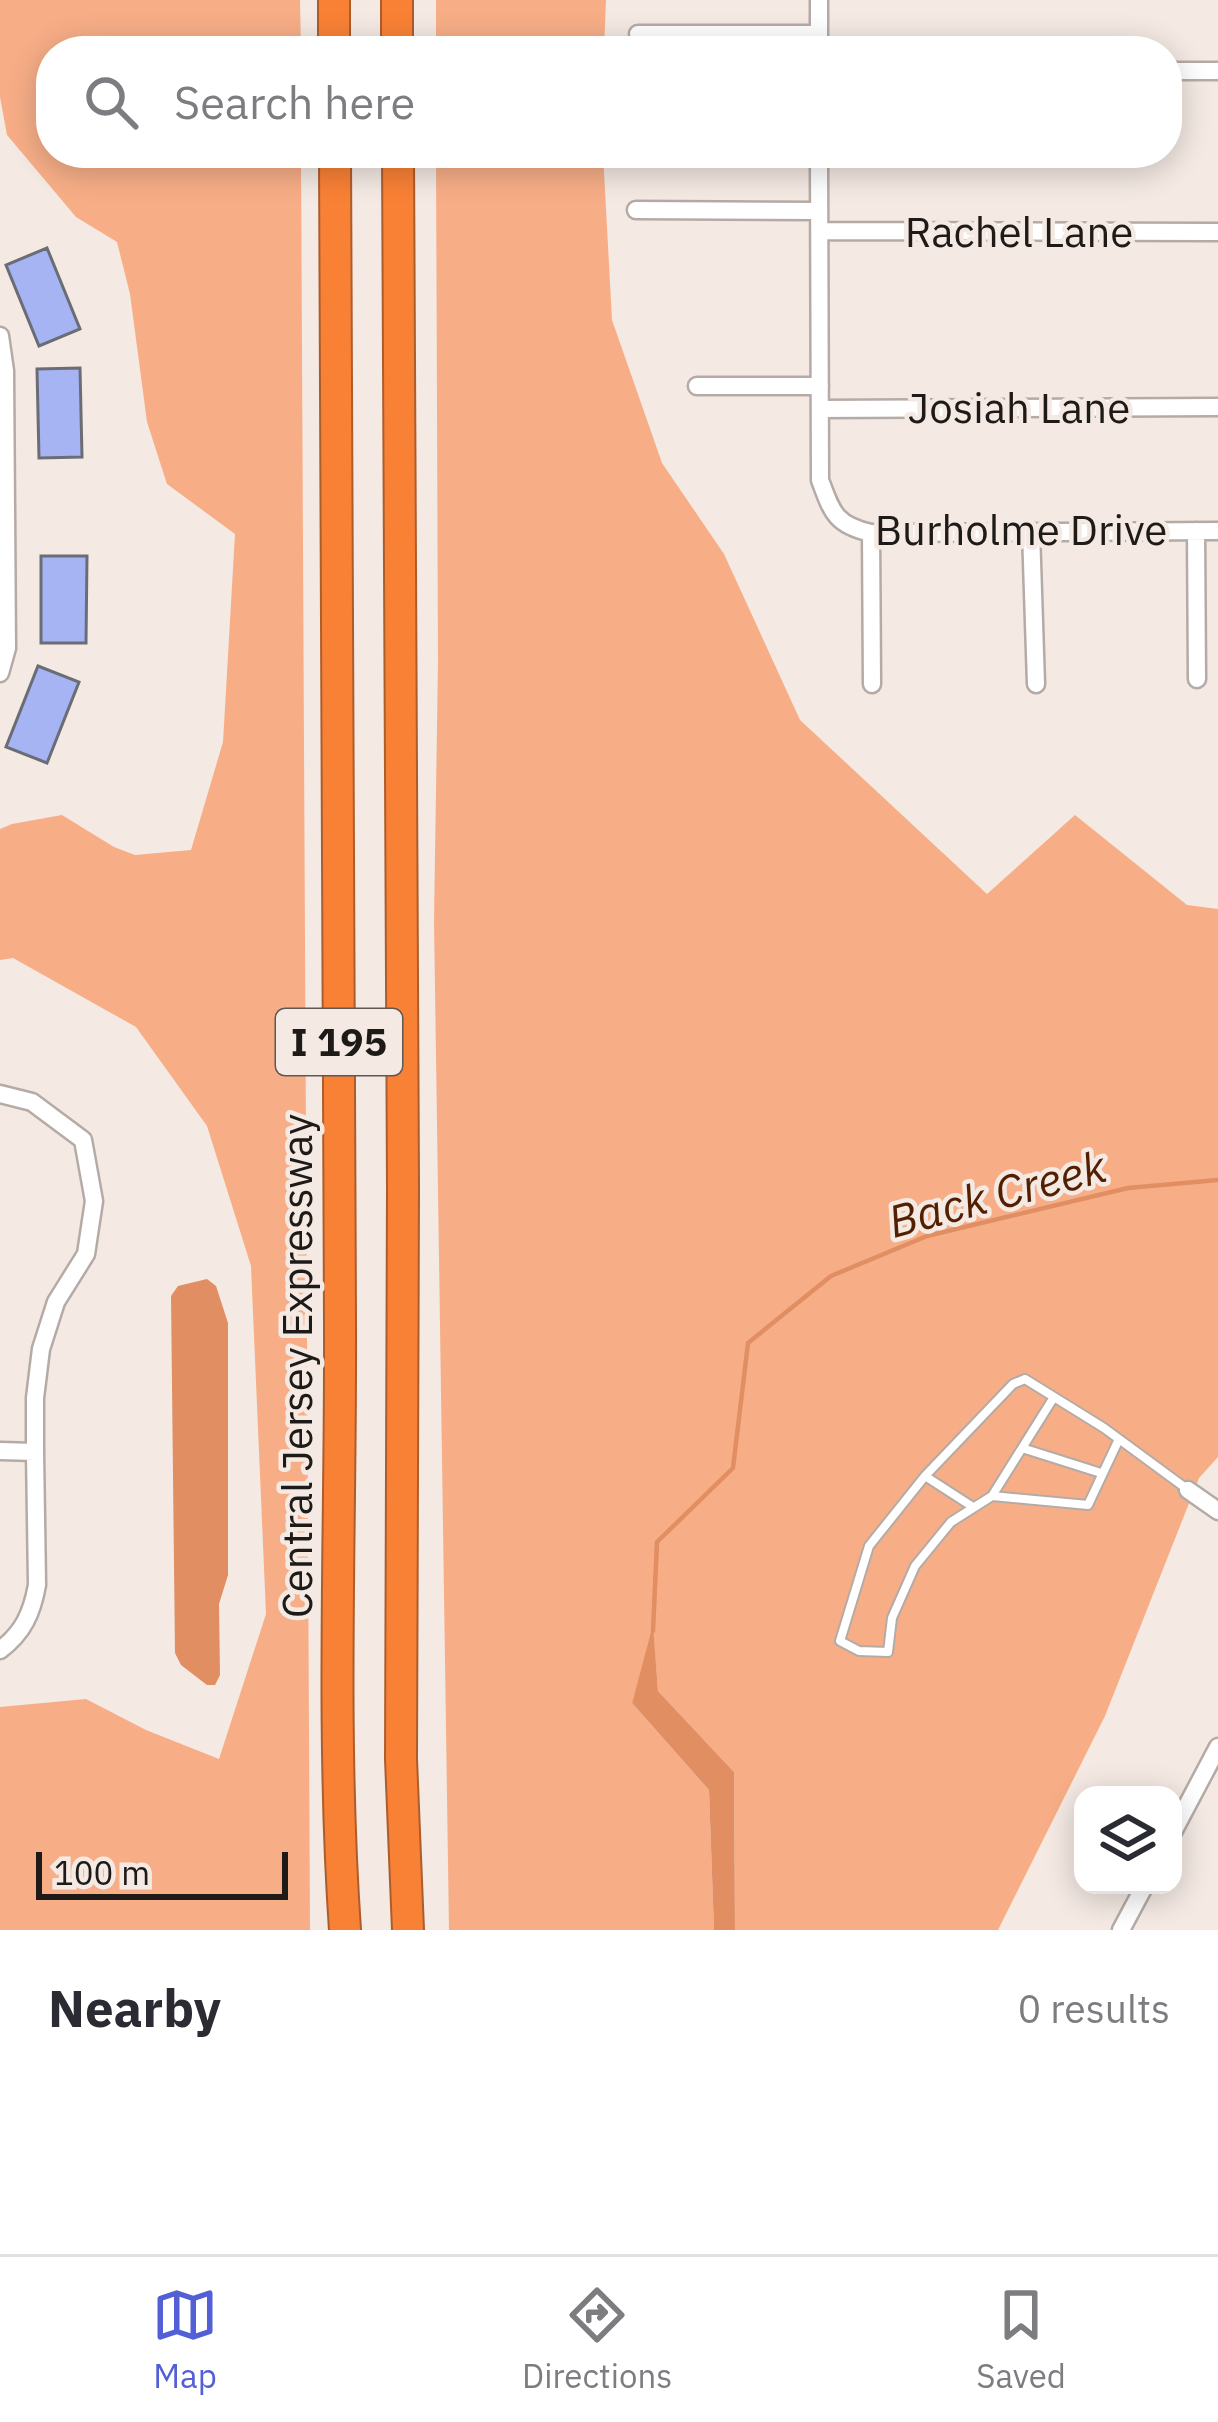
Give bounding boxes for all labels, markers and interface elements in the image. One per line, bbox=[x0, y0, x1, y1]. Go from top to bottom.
search box bbox=[36, 36, 1182, 168]
icon: search bbox=[78, 69, 144, 135]
text: Search here bbox=[174, 73, 415, 131]
street label: Rachel Lane bbox=[905, 204, 1133, 259]
street label: Josiah Lane bbox=[908, 380, 1130, 435]
street label: Burholme Drive bbox=[875, 502, 1167, 557]
road number: I 195 bbox=[276, 1009, 402, 1075]
street label: Central Jersey Expressway bbox=[269, 1114, 324, 1618]
water label: Back Creek bbox=[882, 1136, 1112, 1250]
map controls bbox=[1074, 1786, 1182, 1894]
button: layers bbox=[1074, 1786, 1182, 1894]
scale bar bbox=[36, 1846, 288, 1899]
text: 100 m bbox=[54, 1851, 150, 1894]
text: Nearby bbox=[48, 1975, 221, 2041]
text: 0 results bbox=[1018, 1983, 1170, 2034]
tab: Map bbox=[152, 2282, 218, 2397]
tab: Directions bbox=[522, 2282, 672, 2397]
tab: Saved bbox=[976, 2282, 1066, 2397]

